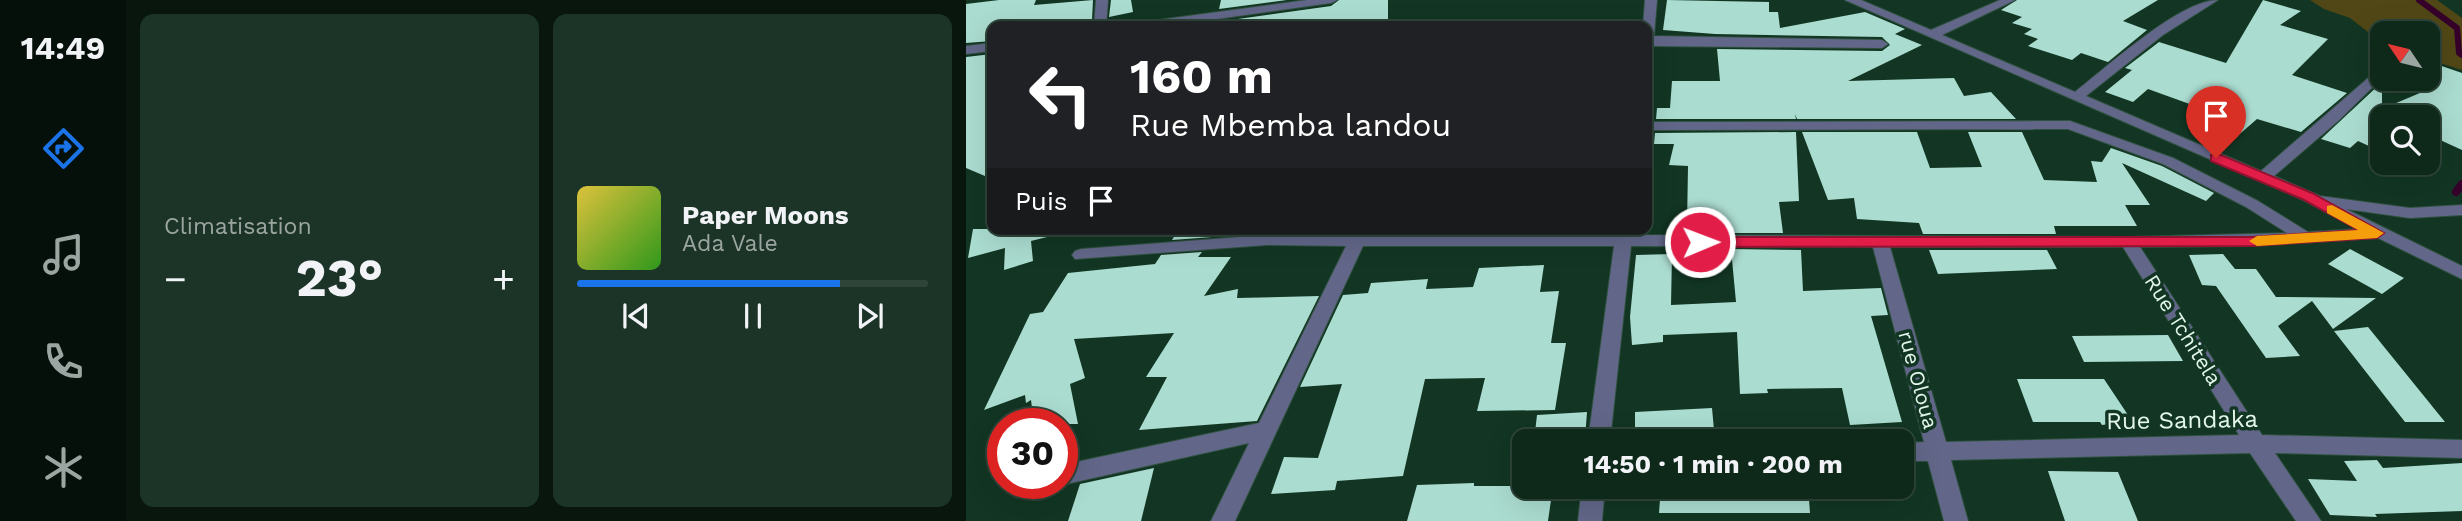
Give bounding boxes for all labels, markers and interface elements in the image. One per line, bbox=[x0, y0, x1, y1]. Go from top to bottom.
north arrow bbox=[2370, 21, 2440, 91]
map controls bbox=[2370, 21, 2440, 175]
text: 14:49 bbox=[21, 29, 105, 67]
text: 160 m bbox=[1130, 47, 1273, 105]
icon: left bbox=[1015, 49, 1106, 140]
pin bbox=[2186, 86, 2246, 158]
icon: arrive bbox=[2197, 97, 2235, 135]
button: search bbox=[2370, 105, 2440, 175]
text: Rue Mbemba landou bbox=[1130, 106, 1451, 144]
icon: directions bbox=[39, 124, 88, 173]
icon: arrive bbox=[1082, 182, 1120, 220]
text: Puis bbox=[1015, 186, 1068, 216]
text: Paper Moons bbox=[682, 200, 849, 230]
position arrow bbox=[1663, 205, 1737, 279]
text: Climatisation bbox=[164, 213, 312, 240]
icon: music bbox=[39, 230, 88, 279]
text: Ada Vale bbox=[682, 230, 778, 257]
text: 23° bbox=[296, 248, 383, 309]
text: − bbox=[164, 257, 187, 301]
text: + bbox=[492, 257, 515, 301]
street label: Rue Tchitela bbox=[2140, 270, 2227, 390]
icon: previous bbox=[617, 297, 655, 335]
icon: pause bbox=[734, 297, 772, 335]
icon: next bbox=[851, 297, 889, 335]
street label: rue Oloua bbox=[1893, 328, 1944, 432]
icon: phone bbox=[39, 337, 88, 386]
street label: Rue Sandaka bbox=[2106, 405, 2258, 435]
speed limit sign: 30 bbox=[987, 408, 1078, 499]
icon: climate bbox=[39, 443, 88, 492]
text: 14:50 · 1 min · 200 m bbox=[1583, 449, 1843, 479]

